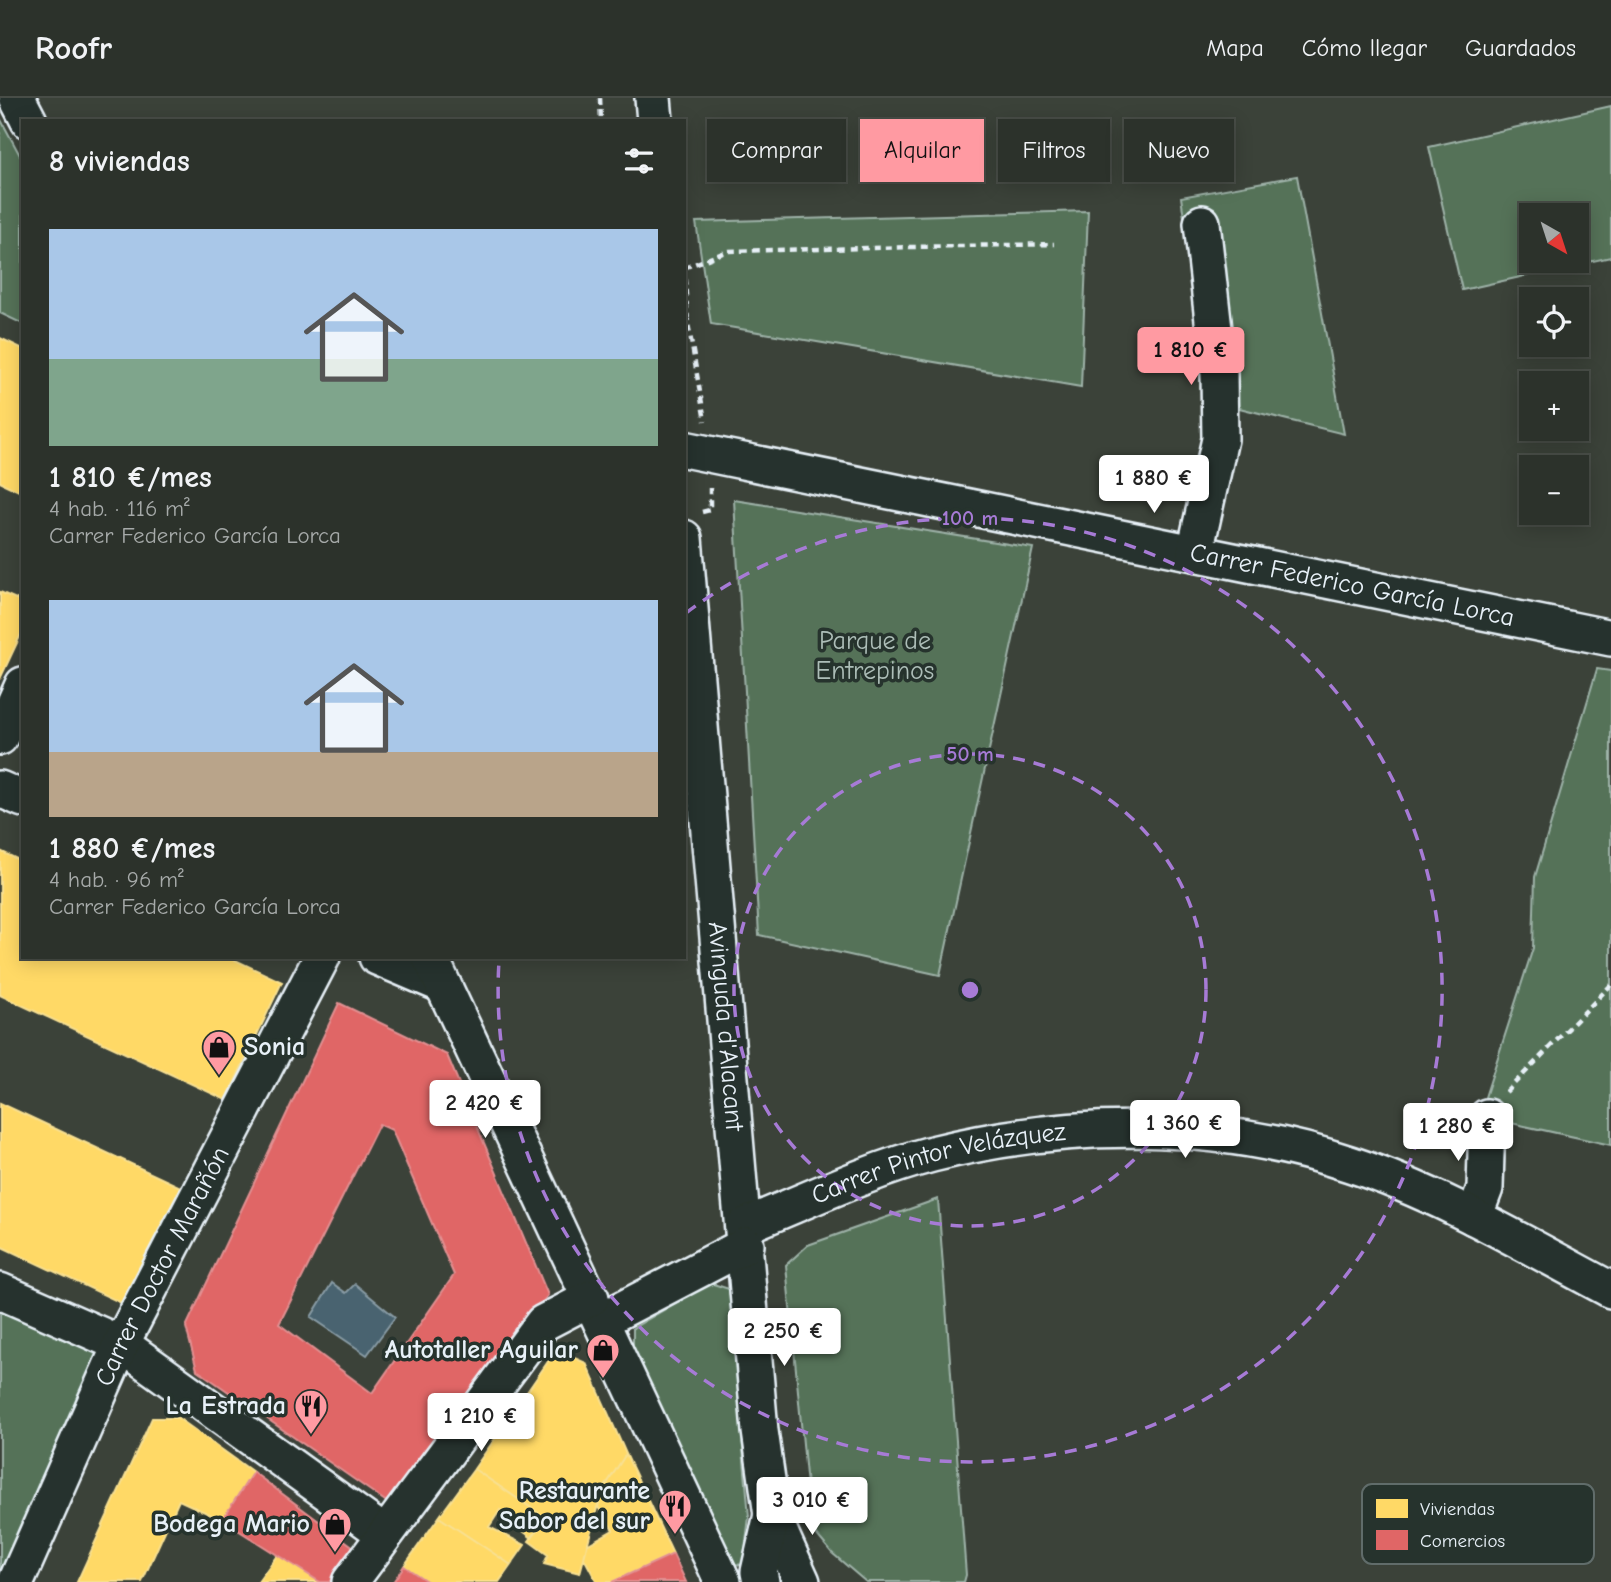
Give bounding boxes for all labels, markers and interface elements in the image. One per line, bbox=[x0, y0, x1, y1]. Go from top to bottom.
text: Roofr bbox=[35, 29, 112, 67]
text: Mapa bbox=[1206, 34, 1264, 62]
text: Cómo llegar bbox=[1302, 34, 1427, 62]
text: Guardados bbox=[1465, 34, 1576, 62]
chip: Comprar bbox=[707, 119, 846, 182]
chip: Alquilar bbox=[860, 119, 984, 182]
chip: Filtros bbox=[998, 119, 1110, 182]
chip: Nuevo bbox=[1124, 119, 1234, 182]
icon: filters bbox=[620, 142, 658, 180]
text: 8 viviendas bbox=[49, 144, 190, 179]
north arrow bbox=[1519, 203, 1589, 273]
map controls bbox=[1519, 203, 1589, 525]
icon: home bbox=[291, 274, 417, 400]
button: locate bbox=[1519, 287, 1589, 357]
pin: 1 810 € bbox=[1126, 328, 1256, 387]
text: 1 810 € bbox=[1153, 336, 1229, 363]
button: + bbox=[1519, 371, 1589, 441]
button: − bbox=[1519, 455, 1589, 525]
pin: 1 880 € bbox=[1089, 456, 1219, 515]
text: 1 810 €/mes bbox=[49, 460, 212, 495]
text: 1 880 € bbox=[1115, 464, 1193, 491]
text: 4 hab. · 116 m² bbox=[49, 495, 190, 522]
text: 100 m bbox=[942, 506, 998, 530]
text: Carrer Federico García Lorca bbox=[49, 522, 341, 549]
street label: Carrer Federico García Lorca bbox=[1187, 538, 1517, 633]
park label: Parque de Entrepinos bbox=[816, 626, 934, 686]
icon: home bbox=[291, 645, 417, 771]
text: 50 m bbox=[946, 742, 994, 766]
text: 1 880 €/mes bbox=[49, 831, 215, 866]
text: 4 hab. · 96 m² bbox=[49, 866, 184, 893]
text: Carrer Federico García Lorca bbox=[49, 893, 341, 920]
street label: Avinguda d'Alacant bbox=[702, 920, 750, 1134]
centre of rings bbox=[958, 978, 982, 1002]
shop icon: Sonia bbox=[200, 1028, 238, 1077]
place label: Sonia bbox=[244, 1032, 305, 1062]
pin: 2 420 € bbox=[420, 1080, 550, 1140]
text: 2 420 € bbox=[445, 1089, 525, 1116]
pin: 1 360 € bbox=[1120, 1100, 1250, 1160]
pin: 1 280 € bbox=[1393, 1104, 1523, 1163]
text: 1 360 € bbox=[1146, 1109, 1224, 1136]
text: 1 280 € bbox=[1419, 1112, 1497, 1139]
street label: Carrer Pintor Velázquez bbox=[807, 1117, 1067, 1211]
street label: Carrer Doctor Marañón bbox=[89, 1142, 236, 1391]
pin: 2 250 € bbox=[719, 1308, 849, 1368]
text: 2 250 € bbox=[744, 1317, 824, 1344]
shop icon: Autotaller Aguilar bbox=[584, 1331, 622, 1380]
place label: Autotaller Aguilar bbox=[385, 1335, 579, 1365]
restaurant icon: La Estrada bbox=[292, 1387, 330, 1436]
place label: La Estrada bbox=[166, 1391, 286, 1421]
pin: 1 210 € bbox=[416, 1394, 546, 1453]
text: 1 210 € bbox=[444, 1402, 518, 1429]
place label: Restaurante Sabor del sur bbox=[499, 1476, 651, 1536]
pin: 3 010 € bbox=[747, 1478, 877, 1537]
legend bbox=[1362, 1484, 1594, 1564]
text: 3 010 € bbox=[773, 1486, 851, 1513]
restaurant icon: Restaurante Sabor del sur bbox=[656, 1487, 694, 1536]
text: Viviendas bbox=[1420, 1498, 1495, 1520]
shop icon: Bodega Mario bbox=[316, 1505, 354, 1554]
place label: Bodega Mario bbox=[153, 1509, 310, 1539]
text: Comercios bbox=[1420, 1530, 1505, 1552]

